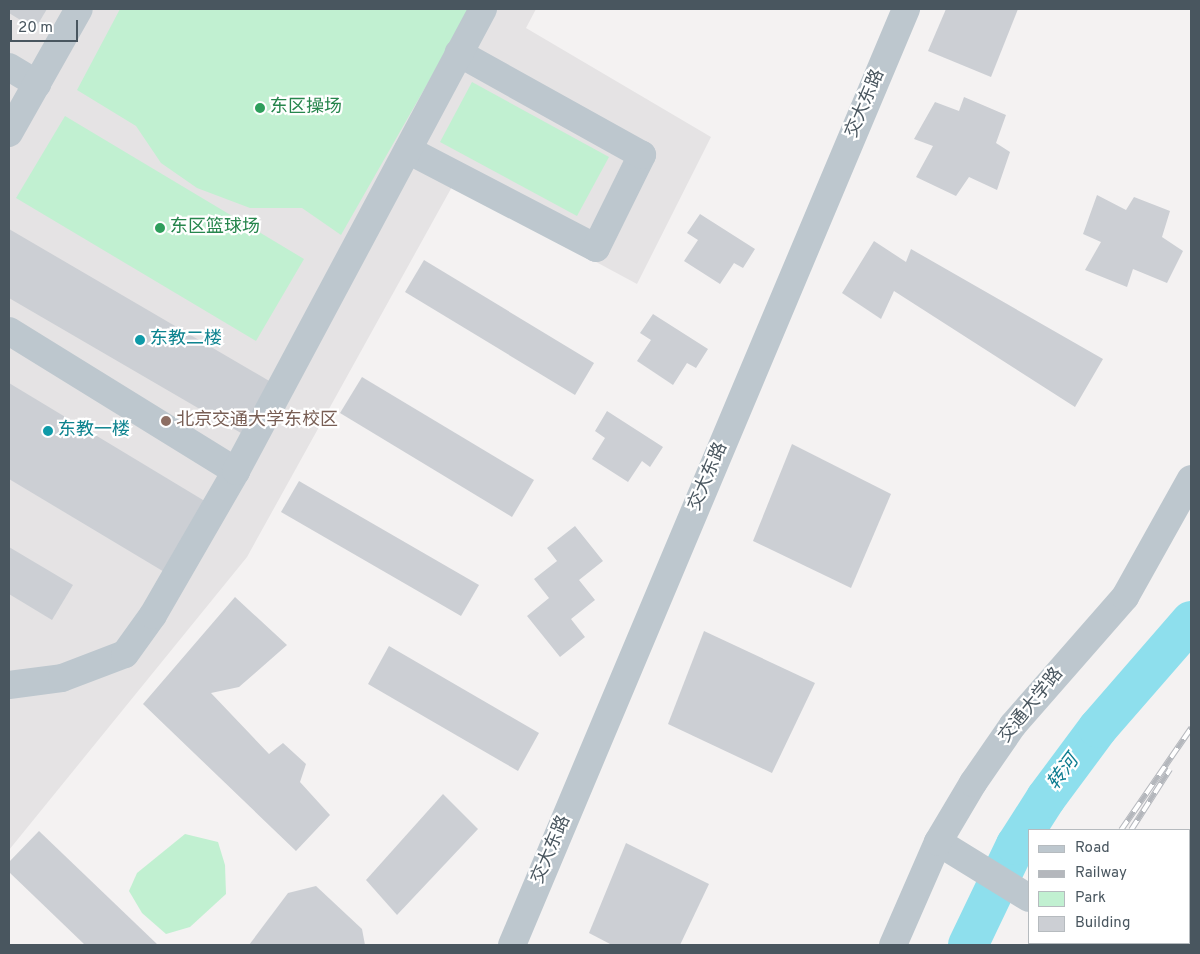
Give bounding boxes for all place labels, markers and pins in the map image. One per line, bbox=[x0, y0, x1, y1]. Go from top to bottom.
place label: 东区操场 bbox=[270, 97, 342, 119]
marker: 东区操场 bbox=[254, 102, 266, 114]
place label: 东区篮球场 bbox=[170, 217, 260, 239]
marker: 东区篮球场 bbox=[154, 222, 166, 234]
place label: 东教二楼 bbox=[150, 329, 222, 351]
marker: 东教二楼 bbox=[134, 334, 146, 346]
place label: 北京交通大学东校区 bbox=[176, 410, 338, 432]
marker: 北京交通大学东校区 bbox=[160, 415, 172, 427]
place label: 东教一楼 bbox=[58, 420, 130, 442]
marker: 东教一楼 bbox=[42, 425, 54, 437]

